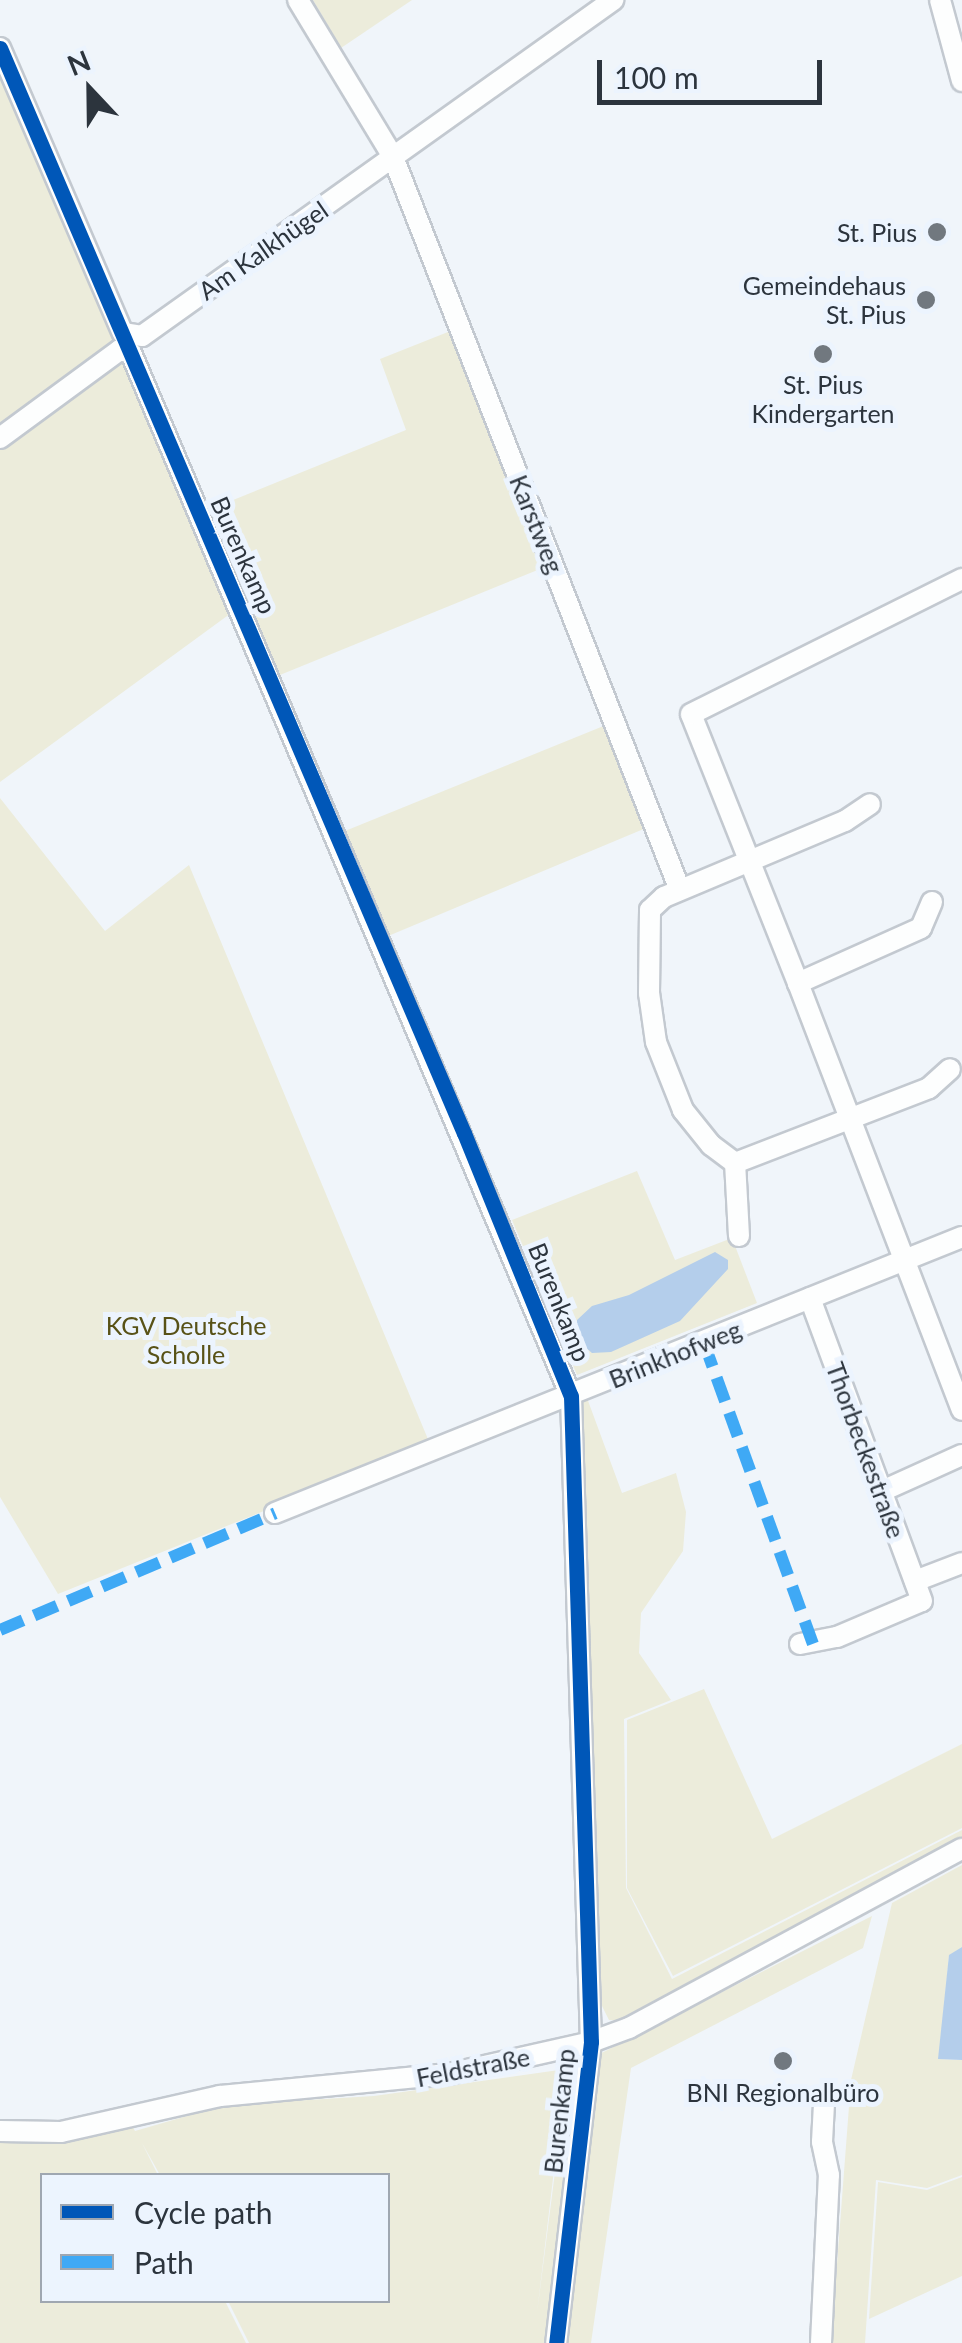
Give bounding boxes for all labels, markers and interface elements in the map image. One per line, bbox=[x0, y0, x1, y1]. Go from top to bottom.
north arrow bbox=[40, 40, 140, 140]
scale bar bbox=[602, 40, 827, 102]
text: N bbox=[62, 42, 95, 82]
text: 100 m bbox=[614, 59, 699, 95]
street label: Am Kalkhügel bbox=[192, 194, 334, 306]
place label: St. Pius bbox=[837, 217, 917, 247]
marker: St. Pius bbox=[926, 221, 948, 243]
place label: Gemeindehaus St. Pius bbox=[743, 271, 906, 330]
marker: Gemeindehaus St. Pius bbox=[915, 289, 937, 311]
marker: St. Pius Kindergarten bbox=[812, 343, 834, 365]
place label: St. Pius Kindergarten bbox=[751, 370, 895, 429]
street label: Karstweg bbox=[504, 470, 570, 578]
street label: Burenkamp bbox=[205, 492, 283, 618]
street label: Burenkamp bbox=[523, 1238, 597, 1366]
park label: KGV Deutsche Scholle bbox=[105, 1311, 267, 1370]
street label: Brinkhofweg bbox=[605, 1314, 745, 1394]
street label: Thorbeckestraße bbox=[820, 1358, 912, 1542]
street label: Feldstraße bbox=[414, 2041, 532, 2093]
street label: Burenkamp bbox=[538, 2047, 580, 2175]
marker: BNI Regionalbüro bbox=[772, 2050, 794, 2072]
place label: BNI Regionalbüro bbox=[687, 2077, 879, 2107]
legend bbox=[40, 2173, 390, 2303]
text: Cycle path bbox=[134, 2194, 273, 2230]
text: Path bbox=[134, 2244, 194, 2280]

